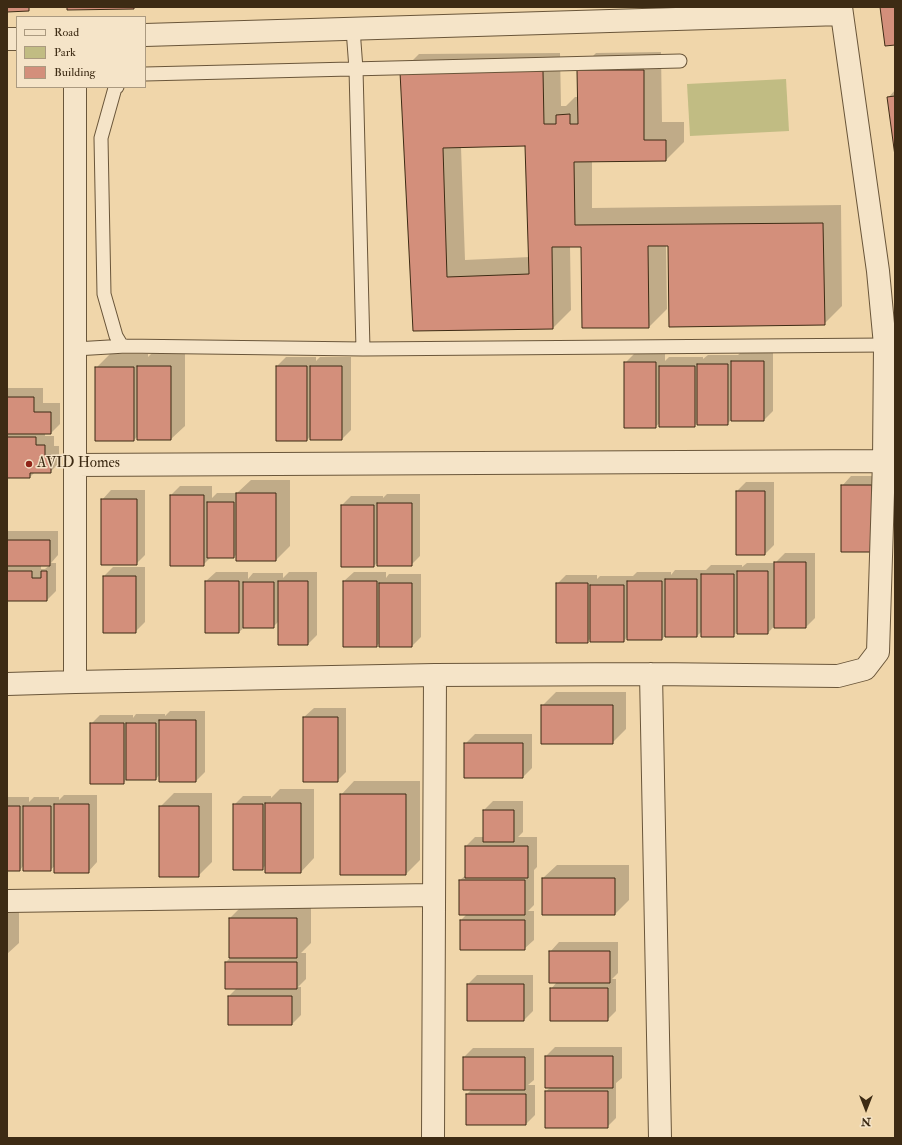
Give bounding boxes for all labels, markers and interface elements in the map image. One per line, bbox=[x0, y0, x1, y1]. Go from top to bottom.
legend bbox=[16, 16, 146, 88]
text: Road bbox=[54, 25, 79, 40]
text: Park bbox=[54, 45, 76, 60]
text: Building bbox=[54, 65, 95, 80]
place label: AVID Homes bbox=[37, 455, 120, 473]
marker: AVID Homes bbox=[24, 459, 34, 469]
north arrow bbox=[846, 1089, 886, 1129]
text: N bbox=[861, 1115, 871, 1128]

